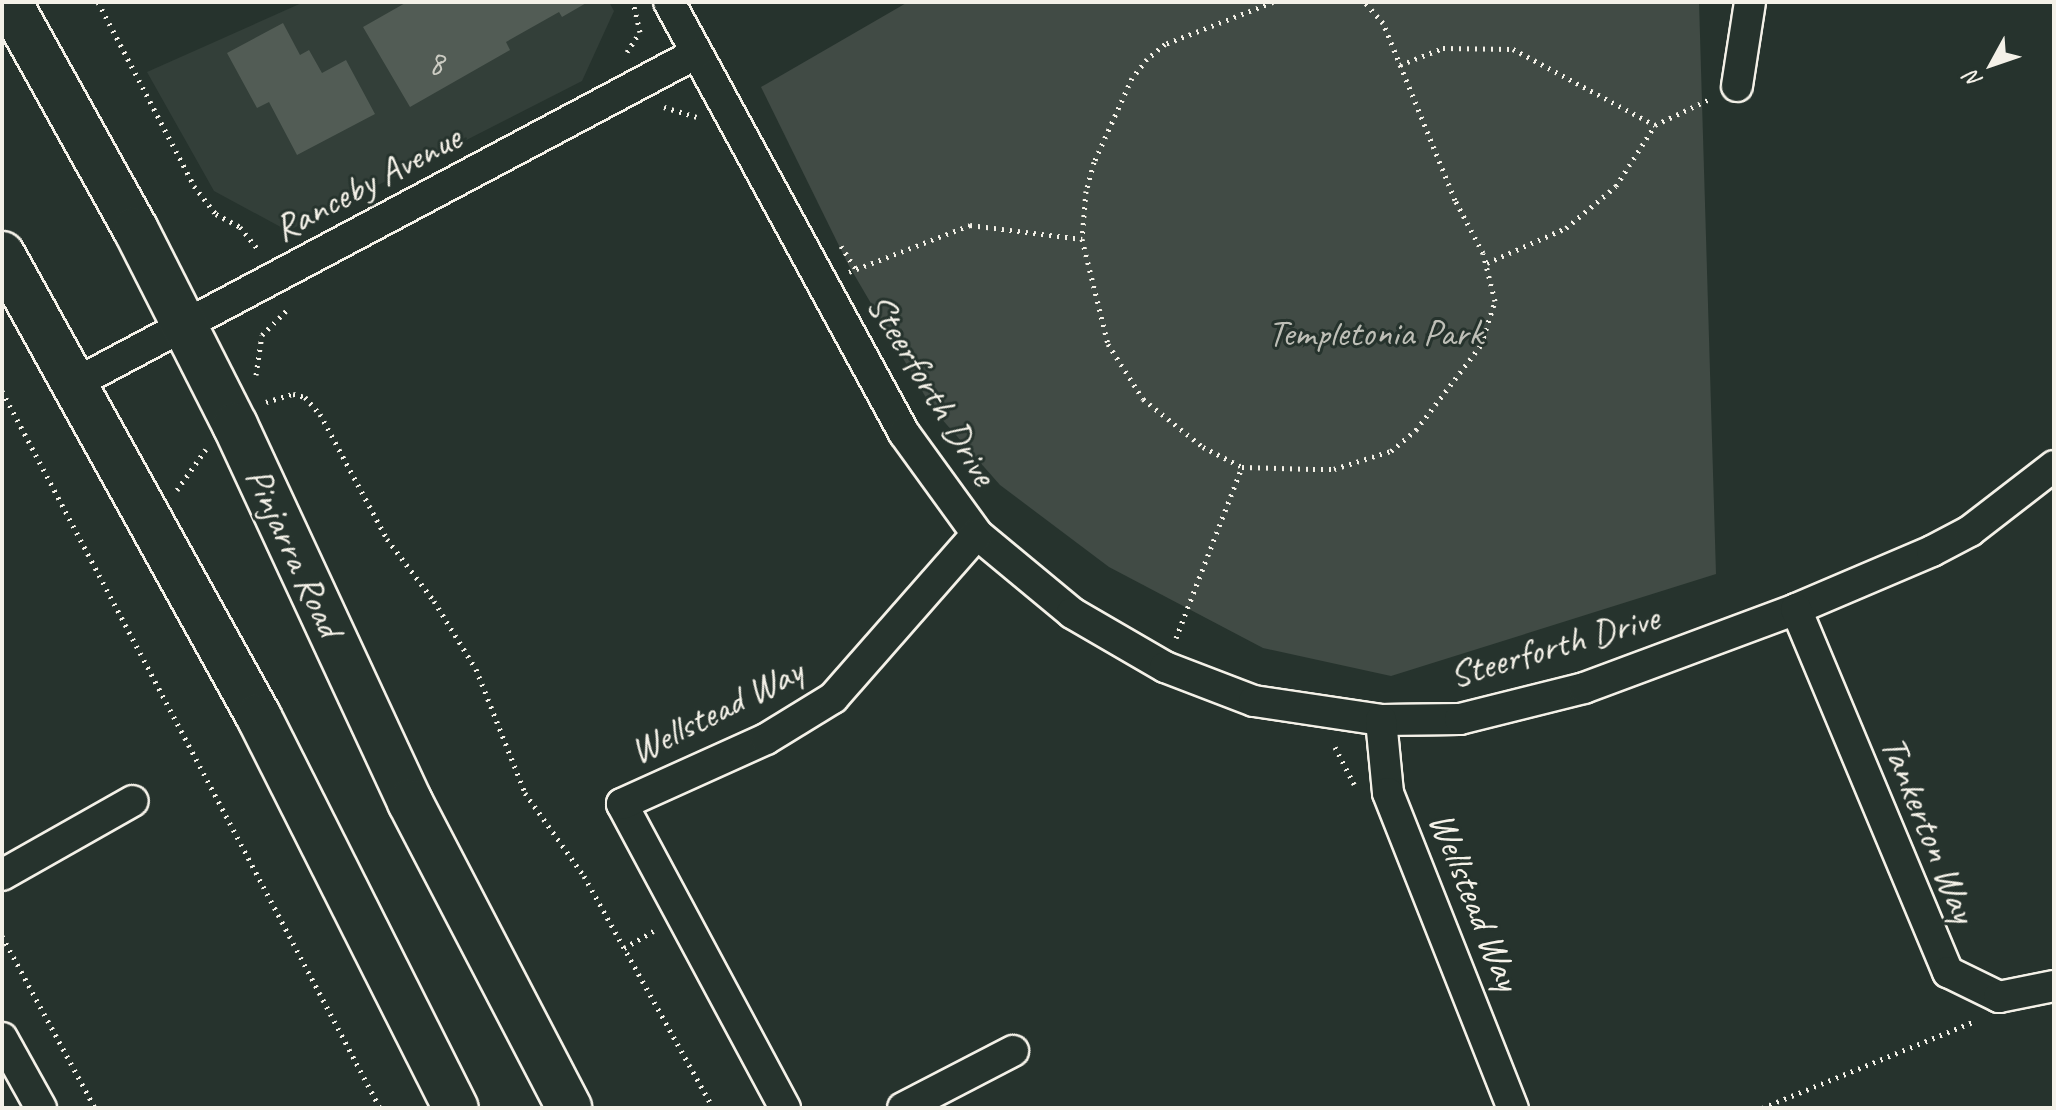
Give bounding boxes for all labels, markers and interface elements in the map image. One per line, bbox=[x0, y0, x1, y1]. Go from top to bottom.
north arrow bbox=[1952, 24, 2032, 104]
house number: 8 bbox=[428, 43, 444, 83]
text: N bbox=[1959, 65, 1989, 94]
street label: Ranceby Avenue bbox=[266, 115, 468, 251]
street label: Steerforth Drive bbox=[857, 285, 1007, 493]
park label: Templetonia Park bbox=[1267, 310, 1483, 356]
street label: Pinjarra Road bbox=[235, 460, 353, 644]
street label: Steerforth Drive bbox=[1444, 594, 1664, 698]
street label: Wellstead Way bbox=[622, 648, 810, 774]
street label: Tankerton Way bbox=[1871, 730, 1987, 928]
street label: Wellstead Way bbox=[1419, 806, 1531, 996]

